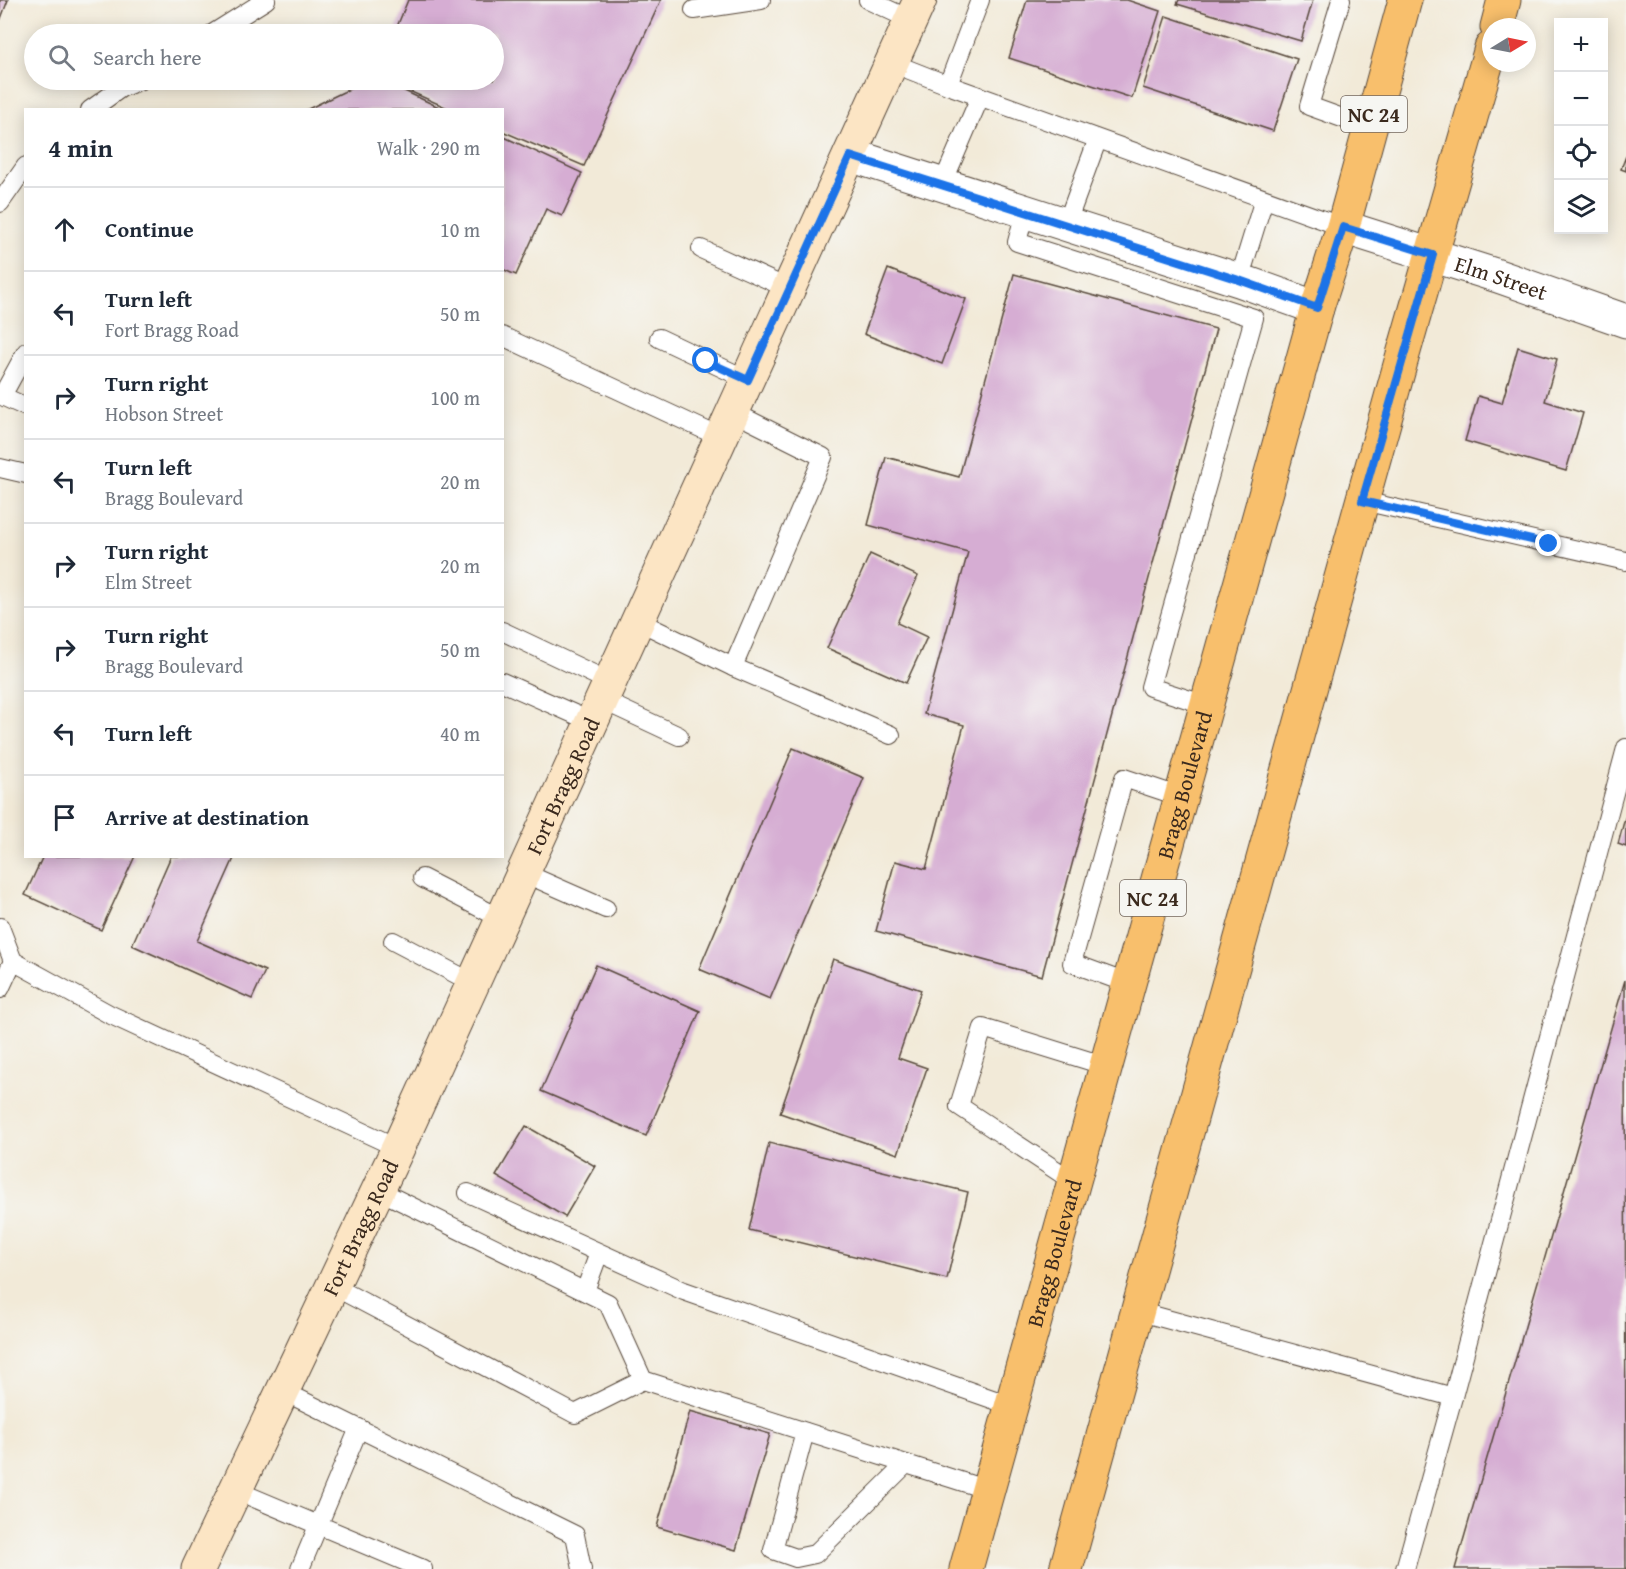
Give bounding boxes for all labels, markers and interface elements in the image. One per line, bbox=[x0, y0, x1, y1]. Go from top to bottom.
north arrow bbox=[1482, 18, 1536, 72]
map controls bbox=[1554, 18, 1608, 234]
button: + bbox=[1554, 18, 1608, 72]
search box bbox=[24, 24, 504, 90]
icon: search bbox=[45, 41, 78, 74]
text: Search here bbox=[93, 41, 202, 73]
button: − bbox=[1554, 72, 1608, 126]
road number: NC 24 bbox=[1341, 96, 1407, 132]
button: locate bbox=[1554, 126, 1608, 180]
text: 4 min bbox=[48, 128, 113, 167]
text: Walk · 290 m bbox=[377, 133, 480, 162]
button: layers bbox=[1554, 180, 1608, 234]
icon: ahead bbox=[48, 213, 81, 246]
text: Continue bbox=[105, 213, 194, 245]
text: 10 m bbox=[440, 215, 480, 244]
street label: Elm Street bbox=[1451, 247, 1552, 308]
text: Turn left bbox=[105, 283, 192, 315]
icon: left bbox=[48, 297, 81, 330]
text: 50 m bbox=[440, 299, 480, 328]
text: Fort Bragg Road bbox=[105, 315, 239, 344]
route start bbox=[692, 347, 718, 373]
text: Turn right bbox=[105, 367, 208, 399]
icon: right bbox=[48, 381, 81, 414]
text: 100 m bbox=[430, 383, 480, 412]
text: Hobson Street bbox=[105, 399, 223, 428]
text: Turn left bbox=[105, 451, 192, 483]
icon: left bbox=[48, 465, 81, 498]
text: 20 m bbox=[440, 467, 480, 496]
text: Bragg Boulevard bbox=[105, 483, 243, 512]
route end bbox=[1535, 530, 1561, 556]
text: Turn right bbox=[105, 535, 208, 567]
icon: right bbox=[48, 549, 81, 582]
text: 20 m bbox=[440, 551, 480, 580]
text: Elm Street bbox=[105, 567, 192, 596]
text: Turn right bbox=[105, 619, 208, 651]
icon: right bbox=[48, 633, 81, 666]
text: 50 m bbox=[440, 635, 480, 664]
text: Bragg Boulevard bbox=[105, 651, 243, 680]
street label: Bragg Boulevard bbox=[1148, 707, 1220, 862]
street label: Fort Bragg Road bbox=[518, 712, 608, 859]
icon: left bbox=[48, 717, 81, 750]
text: Turn left bbox=[105, 717, 192, 749]
text: 40 m bbox=[440, 719, 480, 748]
icon: arrive bbox=[48, 801, 81, 834]
text: Arrive at destination bbox=[105, 801, 309, 833]
road number: NC 24 bbox=[1120, 880, 1186, 916]
street label: Fort Bragg Road bbox=[314, 1154, 406, 1301]
street label: Bragg Boulevard bbox=[1018, 1175, 1090, 1331]

